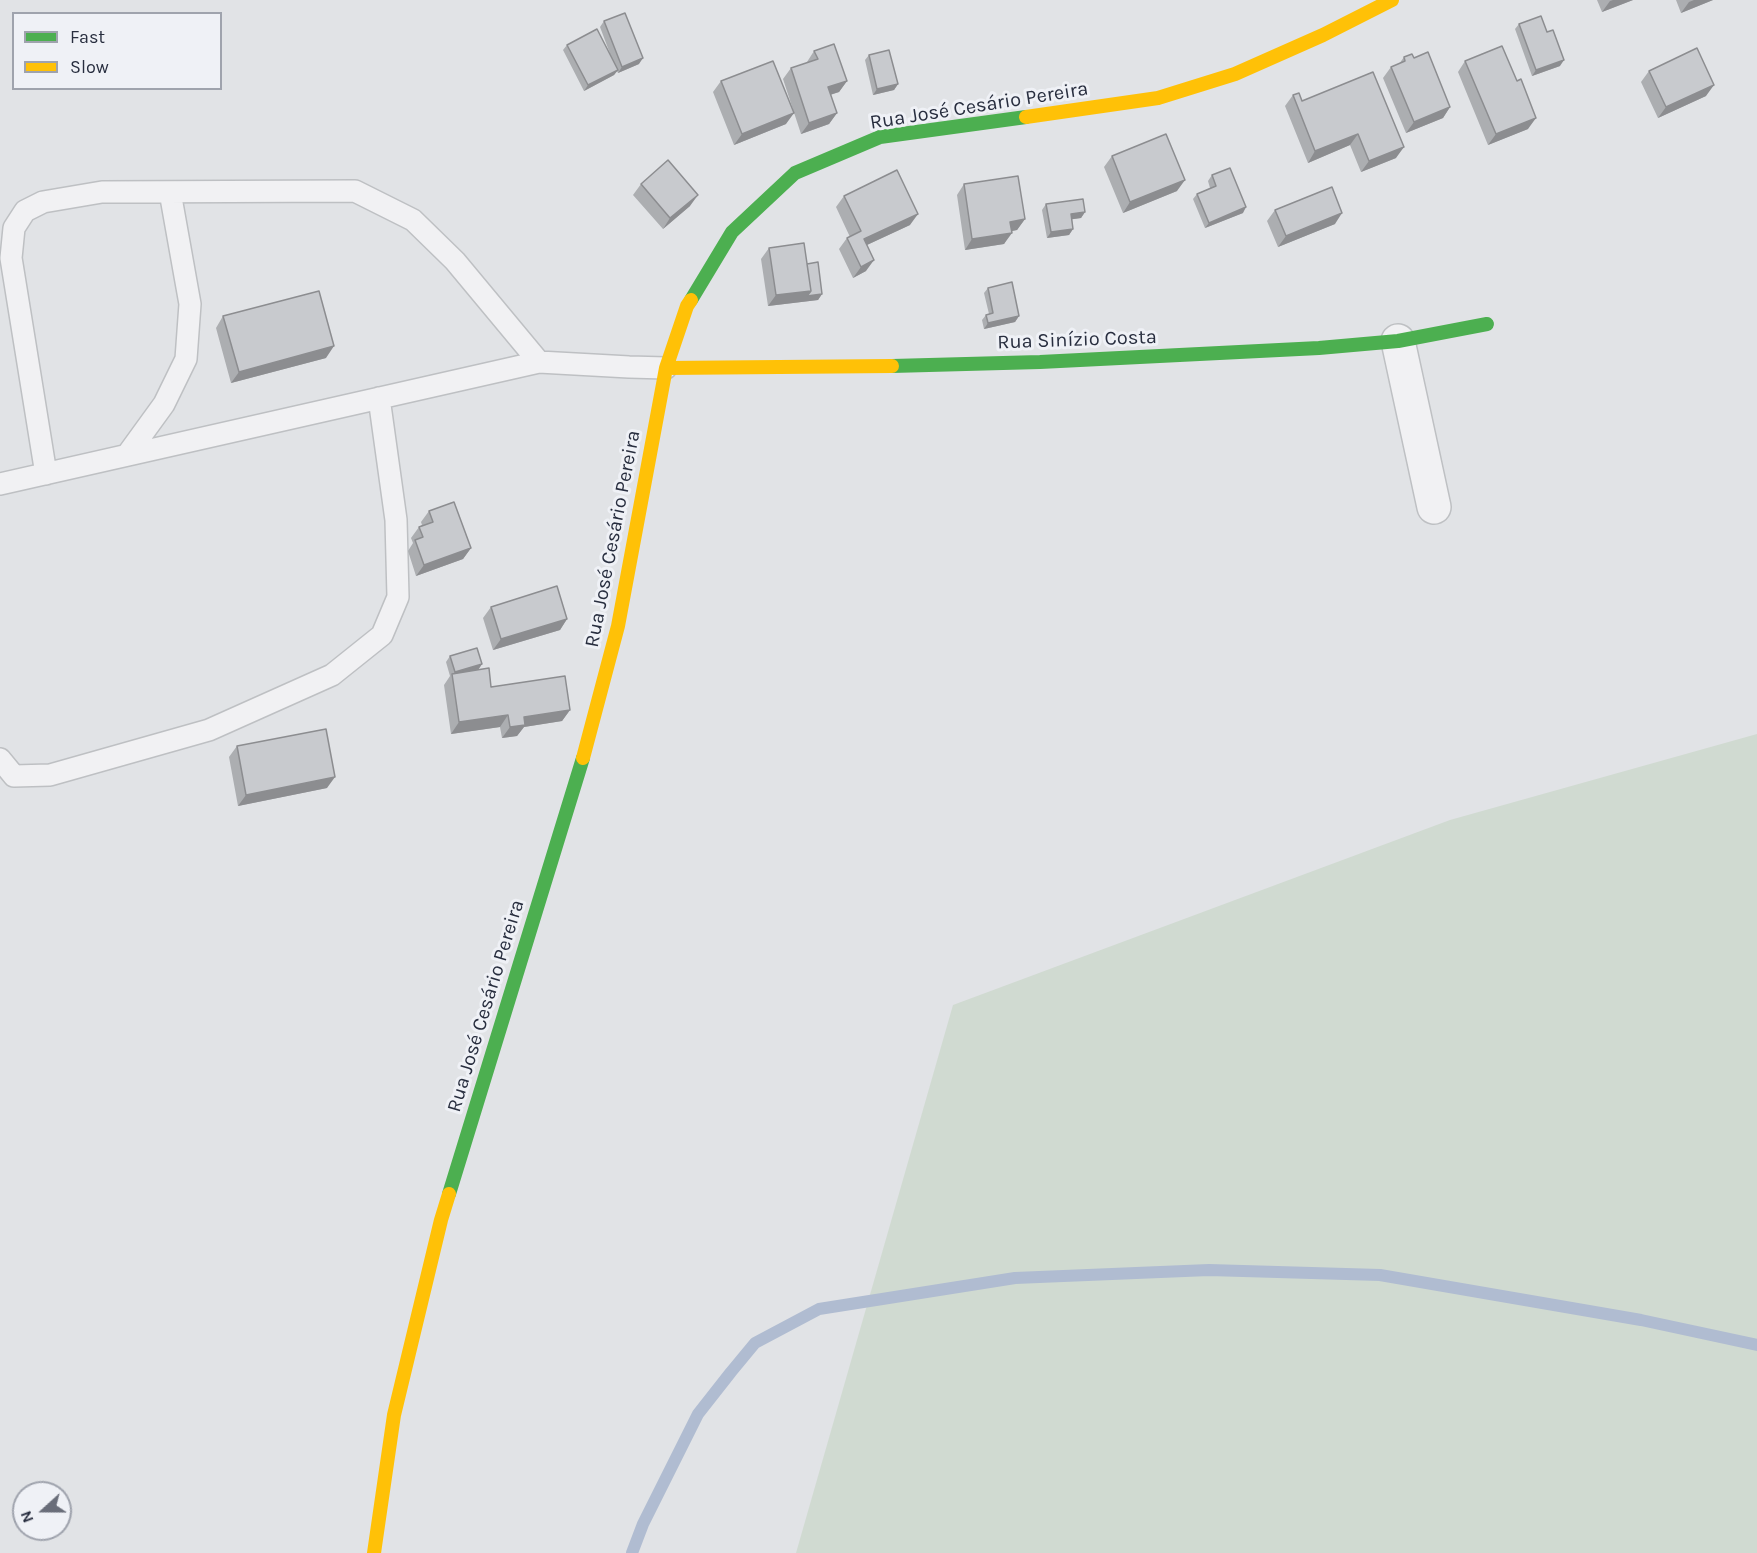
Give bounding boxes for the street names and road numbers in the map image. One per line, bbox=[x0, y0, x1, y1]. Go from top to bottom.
street label: Rua José Cesário Pereira bbox=[868, 77, 1090, 135]
street label: Rua Sinízio Costa bbox=[997, 325, 1157, 355]
street label: Rua José Cesário Pereira bbox=[580, 428, 646, 650]
street label: Rua José Cesário Pereira bbox=[442, 897, 530, 1115]

